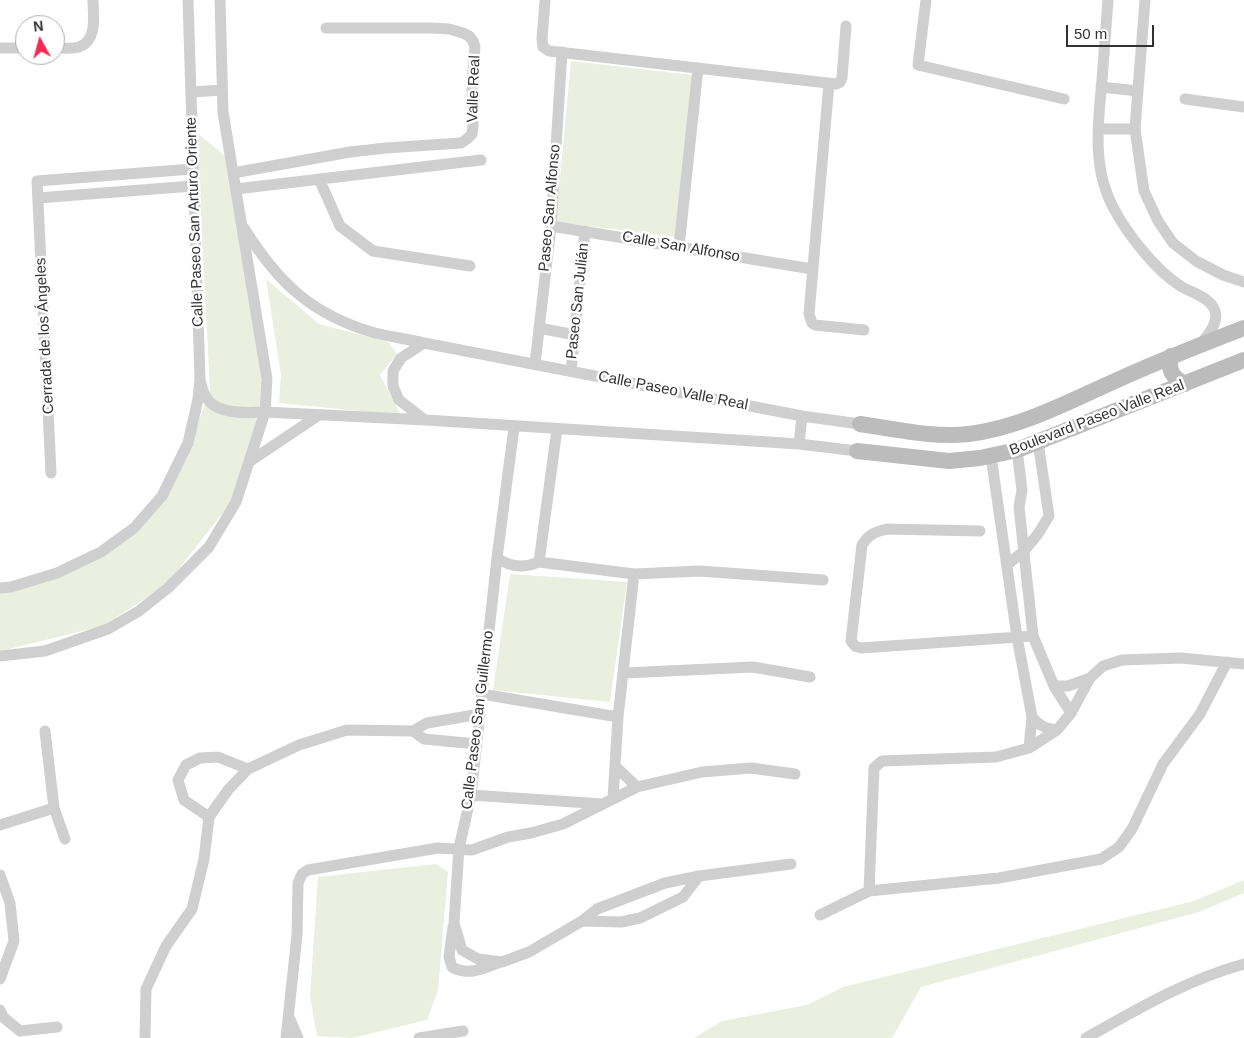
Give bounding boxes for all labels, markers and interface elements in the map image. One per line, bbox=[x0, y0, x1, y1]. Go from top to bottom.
north arrow bbox=[15, 15, 65, 65]
scale bar bbox=[1069, 15, 1156, 47]
text: N bbox=[32, 18, 44, 35]
text: 50 m bbox=[1074, 25, 1107, 42]
street label: Valle Real bbox=[464, 55, 484, 123]
street label: Calle Paseo San Arturo Oriente bbox=[182, 117, 208, 327]
street label: Paseo San Alfonso bbox=[535, 144, 565, 272]
street label: Calle San Alfonso bbox=[621, 228, 741, 266]
street label: Paseo San Julián bbox=[563, 242, 593, 360]
street label: Cerrada de los Ángeles bbox=[32, 257, 58, 415]
street label: Calle Paseo Valle Real bbox=[597, 368, 749, 414]
street label: Boulevard Paseo Valle Real bbox=[1007, 376, 1187, 460]
street label: Calle Paseo San Guillermo bbox=[458, 630, 498, 810]

